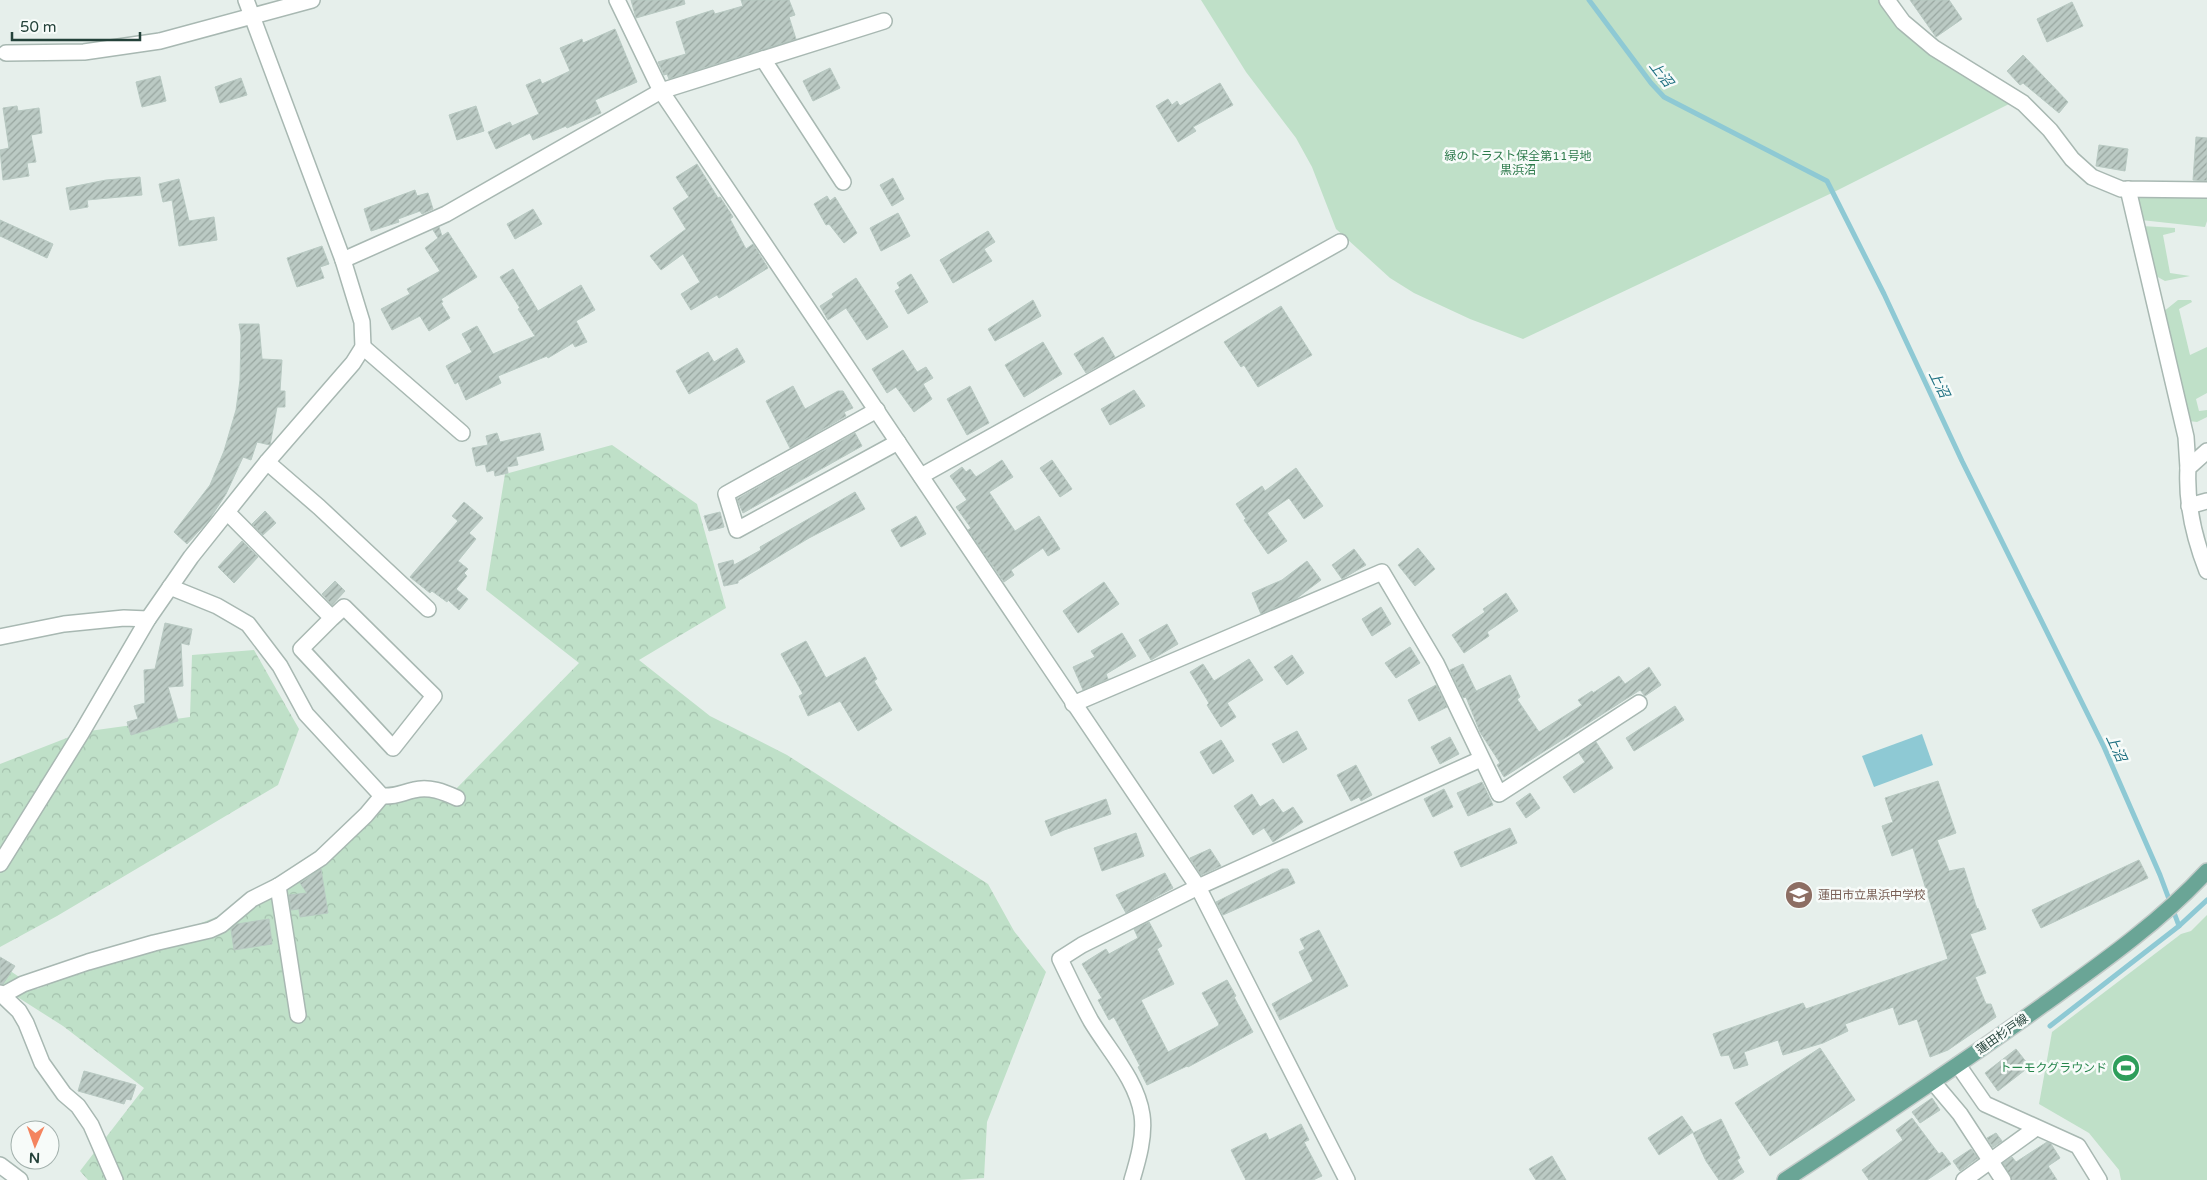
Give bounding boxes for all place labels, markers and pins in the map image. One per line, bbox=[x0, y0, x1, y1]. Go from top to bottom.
school or university icon: 蓮田市立黒浜中学校 bbox=[1784, 880, 1814, 910]
place label: 蓮田市立黒浜中学校 bbox=[1818, 888, 1926, 902]
sports icon: トーモクグラウンド bbox=[2111, 1053, 2141, 1083]
place label: トーモクグラウンド bbox=[1999, 1061, 2107, 1075]

